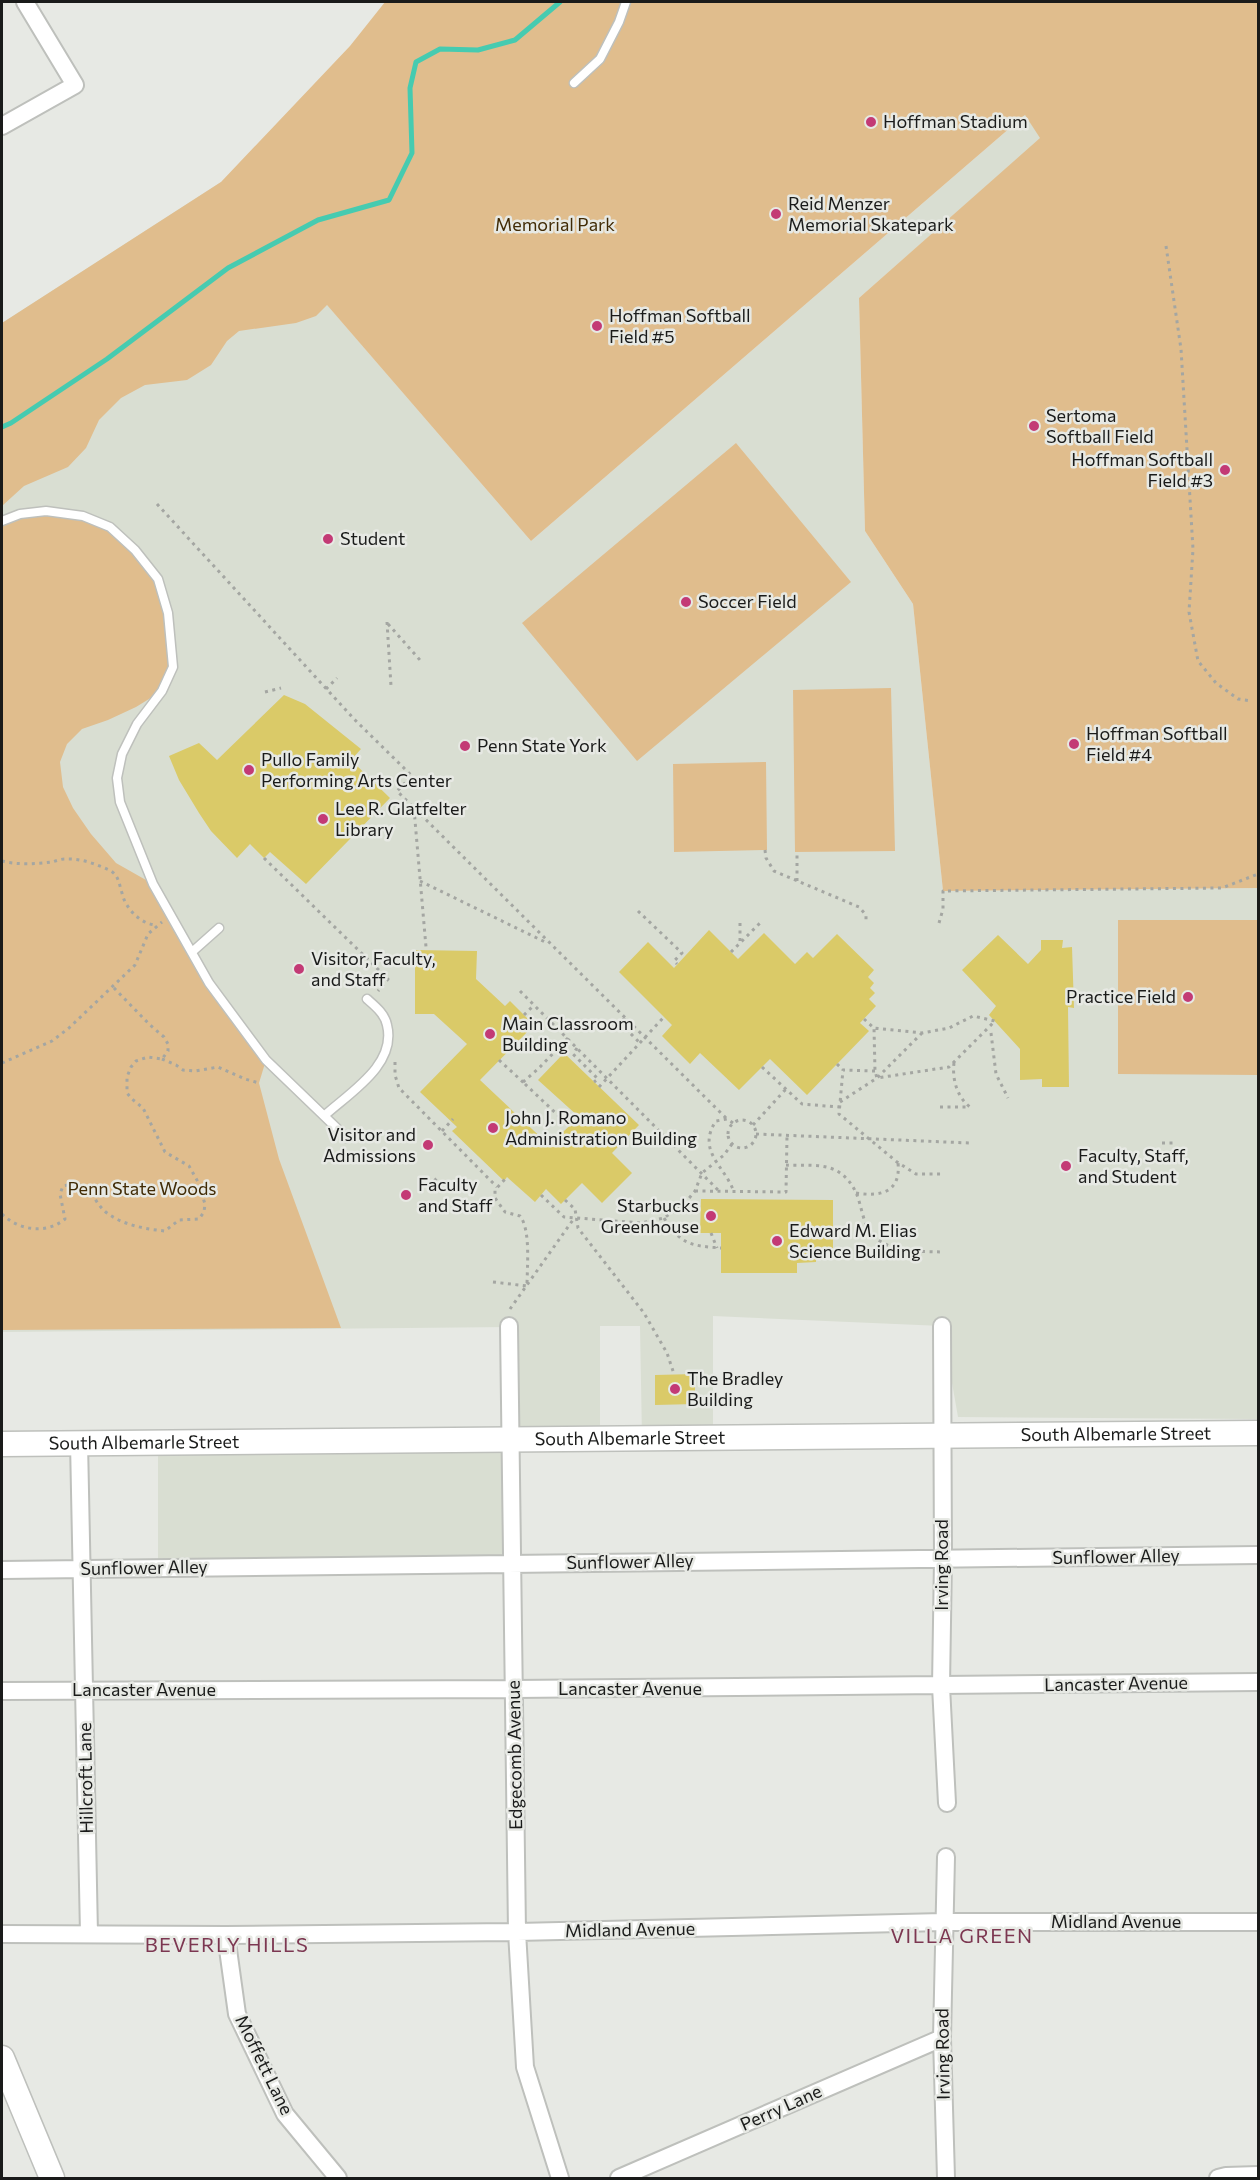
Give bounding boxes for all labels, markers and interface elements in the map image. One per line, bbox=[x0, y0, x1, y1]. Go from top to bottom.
place label: Hoffman Stadium bbox=[883, 110, 1028, 132]
marker: Hoffman Stadium bbox=[864, 115, 878, 129]
place label: Reid Menzer Memorial Skatepark bbox=[788, 192, 954, 235]
marker: Reid Menzer Memorial Skatepark bbox=[769, 207, 783, 221]
park label: Memorial Park bbox=[495, 213, 615, 235]
place label: Hoffman Softball Field #5 bbox=[609, 304, 751, 347]
marker: Hoffman Softball Field #5 bbox=[590, 319, 604, 333]
place label: Sertoma Softball Field bbox=[1046, 404, 1154, 447]
marker: Sertoma Softball Field bbox=[1027, 419, 1041, 433]
place label: Hoffman Softball Field #3 bbox=[1071, 448, 1213, 491]
marker: Hoffman Softball Field #3 bbox=[1218, 463, 1232, 477]
place label: Student bbox=[340, 527, 405, 549]
marker: Student bbox=[321, 532, 335, 546]
place label: Soccer Field bbox=[698, 590, 797, 612]
marker: Soccer Field bbox=[679, 595, 693, 609]
place label: Hoffman Softball Field #4 bbox=[1086, 722, 1228, 765]
place label: Penn State York bbox=[477, 734, 607, 756]
marker: Hoffman Softball Field #4 bbox=[1067, 737, 1081, 751]
marker: Penn State York bbox=[458, 739, 472, 753]
place label: Pullo Family Performing Arts Center bbox=[261, 748, 452, 791]
marker: Pullo Family Performing Arts Center bbox=[242, 763, 256, 777]
place label: Lee R. Glatfelter Library bbox=[335, 797, 467, 840]
marker: Lee R. Glatfelter Library bbox=[316, 812, 330, 826]
place label: Visitor, Faculty, and Staff bbox=[311, 947, 436, 990]
marker: Visitor, Faculty, and Staff bbox=[292, 962, 306, 976]
place label: Practice Field bbox=[1066, 985, 1176, 1007]
marker: Practice Field bbox=[1181, 990, 1195, 1004]
place label: Main Classroom Building bbox=[502, 1012, 634, 1055]
marker: Main Classroom Building bbox=[483, 1027, 497, 1041]
place label: John J. Romano Administration Building bbox=[505, 1106, 697, 1149]
marker: John J. Romano Administration Building bbox=[486, 1121, 500, 1135]
place label: Visitor and Admissions bbox=[323, 1123, 416, 1166]
marker: Visitor and Admissions bbox=[421, 1138, 435, 1152]
place label: Faculty, Staff, and Student bbox=[1078, 1144, 1189, 1187]
marker: Faculty, Staff, and Student bbox=[1059, 1159, 1073, 1173]
place label: Faculty and Staff bbox=[418, 1173, 493, 1216]
park label: Penn State Woods bbox=[67, 1177, 217, 1199]
marker: Faculty and Staff bbox=[399, 1188, 413, 1202]
place label: Starbucks Greenhouse bbox=[601, 1194, 699, 1237]
marker: Starbucks Greenhouse bbox=[704, 1209, 718, 1223]
place label: Edward M. Elias Science Building bbox=[789, 1219, 921, 1262]
marker: Edward M. Elias Science Building bbox=[770, 1234, 784, 1248]
place label: The Bradley Building bbox=[687, 1367, 783, 1410]
marker: The Bradley Building bbox=[668, 1382, 682, 1396]
street label: South Albemarle Street bbox=[1021, 1421, 1211, 1445]
street label: South Albemarle Street bbox=[535, 1426, 725, 1449]
street label: South Albemarle Street bbox=[49, 1430, 239, 1454]
street label: Irving Road bbox=[930, 1519, 952, 1611]
street label: Sunflower Alley bbox=[1052, 1544, 1180, 1568]
street label: Sunflower Alley bbox=[566, 1549, 694, 1573]
street label: Sunflower Alley bbox=[80, 1555, 208, 1579]
street label: Lancaster Avenue bbox=[1044, 1671, 1188, 1695]
street label: Lancaster Avenue bbox=[558, 1677, 702, 1699]
street label: Lancaster Avenue bbox=[72, 1678, 216, 1700]
street label: Edgecomb Avenue bbox=[502, 1680, 526, 1830]
street label: Hillcroft Lane bbox=[73, 1722, 97, 1834]
street label: Midland Avenue bbox=[1051, 1910, 1181, 1932]
street label: Midland Avenue bbox=[565, 1917, 695, 1941]
district label: VILLA GREEN bbox=[890, 1923, 1034, 1947]
district label: BEVERLY HILLS bbox=[145, 1932, 309, 1956]
street label: Irving Road bbox=[930, 2008, 954, 2100]
street label: Moffett Lane bbox=[231, 2011, 299, 2118]
street label: Perry Lane bbox=[736, 2079, 825, 2135]

